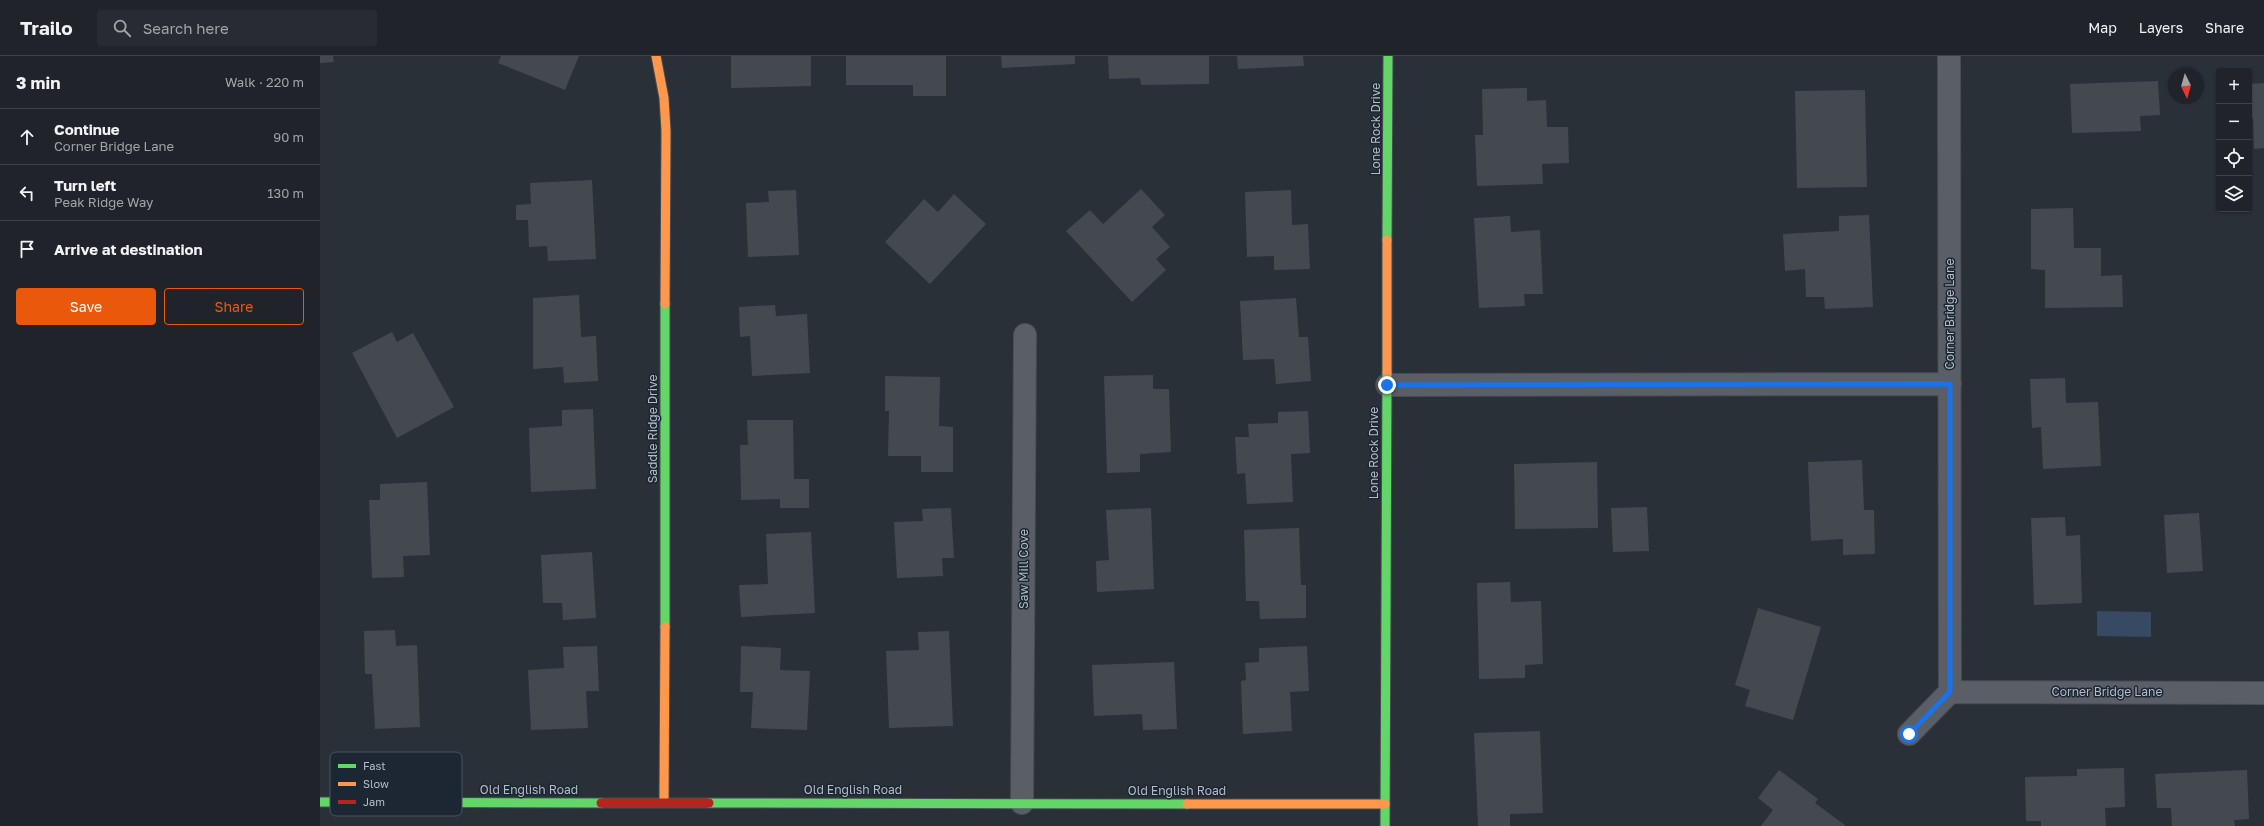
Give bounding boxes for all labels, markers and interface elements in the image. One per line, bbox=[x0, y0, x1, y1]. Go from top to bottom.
search box bbox=[97, 10, 377, 46]
text: Trailo bbox=[20, 16, 73, 39]
icon: search bbox=[111, 17, 133, 39]
text: Search here bbox=[143, 19, 229, 37]
text: Map bbox=[2088, 19, 2117, 36]
text: Layers bbox=[2139, 19, 2183, 36]
text: Share bbox=[2205, 19, 2244, 36]
north arrow bbox=[2168, 68, 2204, 104]
map controls bbox=[2216, 68, 2252, 212]
button: + bbox=[2216, 68, 2252, 104]
text: 3 min bbox=[16, 72, 60, 93]
text: Walk · 220 m bbox=[225, 74, 304, 90]
street label: Lone Rock Drive bbox=[1368, 83, 1383, 175]
button: − bbox=[2216, 104, 2252, 140]
text: Continue bbox=[54, 120, 120, 138]
icon: ahead bbox=[16, 126, 38, 148]
text: 90 m bbox=[273, 129, 304, 145]
text: Corner Bridge Lane bbox=[54, 138, 174, 154]
button: locate bbox=[2216, 140, 2252, 176]
text: Turn left bbox=[54, 176, 116, 194]
button: layers bbox=[2216, 176, 2252, 212]
icon: left bbox=[16, 182, 38, 204]
text: 130 m bbox=[267, 185, 304, 201]
text: Peak Ridge Way bbox=[54, 194, 153, 210]
icon: arrive bbox=[16, 238, 38, 260]
text: Arrive at destination bbox=[54, 240, 203, 258]
street label: Corner Bridge Lane bbox=[1942, 259, 1957, 369]
button: Save bbox=[16, 288, 156, 325]
button: Share bbox=[164, 288, 304, 325]
street label: Saddle Ridge Drive bbox=[645, 375, 660, 483]
route end bbox=[1378, 376, 1396, 394]
street label: Lone Rock Drive bbox=[1366, 407, 1381, 499]
street label: Saw Mill Cove bbox=[1016, 529, 1031, 609]
street label: Corner Bridge Lane bbox=[2052, 684, 2162, 699]
route start bbox=[1900, 725, 1918, 743]
legend bbox=[330, 752, 462, 816]
text: Fast bbox=[363, 759, 386, 772]
text: Slow bbox=[363, 777, 389, 790]
street label: Old English Road bbox=[480, 782, 578, 797]
street label: Old English Road bbox=[804, 782, 902, 797]
street label: Old English Road bbox=[1128, 783, 1226, 798]
text: Jam bbox=[363, 795, 385, 808]

